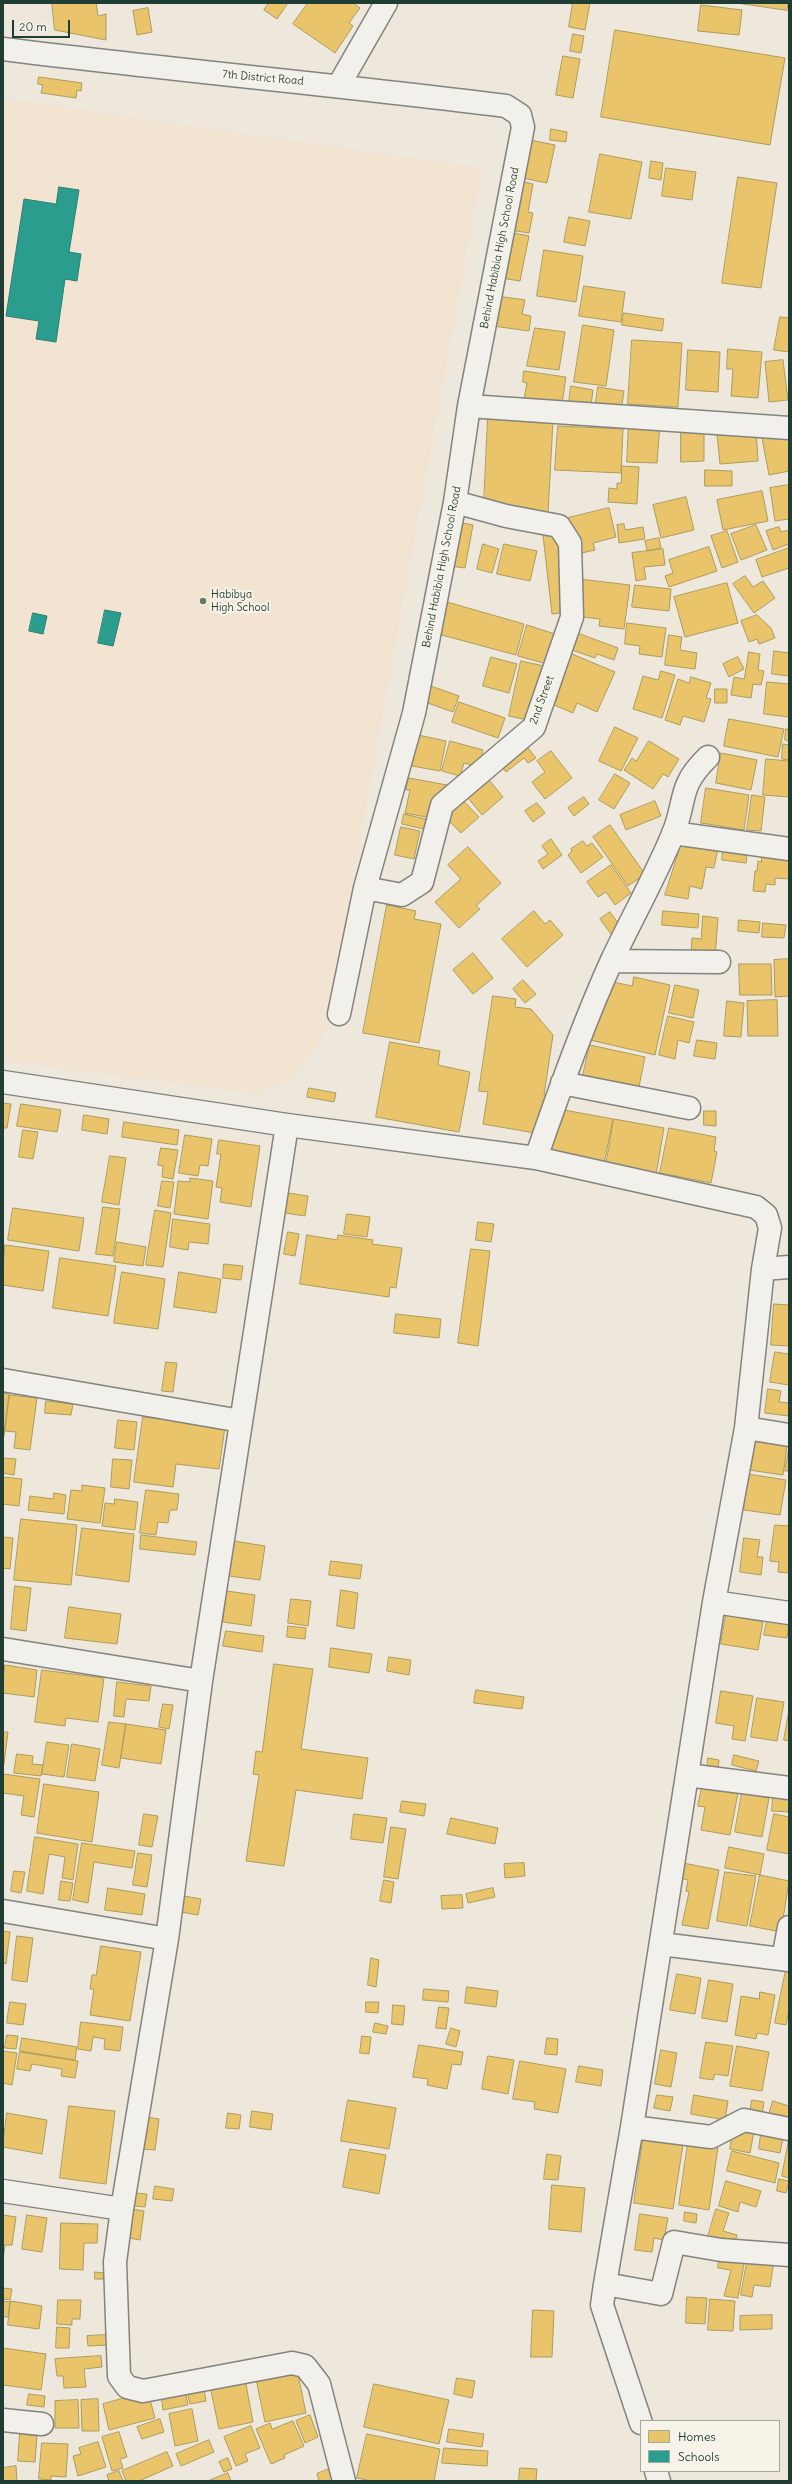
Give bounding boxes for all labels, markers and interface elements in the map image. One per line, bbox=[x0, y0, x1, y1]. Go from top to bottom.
scale bar bbox=[14, 12, 72, 38]
text: 20 m bbox=[19, 19, 47, 34]
street label: 7th District Road bbox=[222, 68, 304, 88]
street label: Behind Habibia High School Road bbox=[478, 166, 522, 330]
street label: Behind Habibia High School Road bbox=[420, 485, 464, 649]
place label: Habibya High School bbox=[211, 588, 269, 614]
marker: Habibya High School bbox=[198, 596, 208, 606]
street label: 2nd Street bbox=[527, 674, 557, 726]
legend bbox=[640, 2420, 780, 2472]
text: Homes bbox=[678, 2429, 716, 2444]
text: Schools bbox=[678, 2449, 719, 2464]

